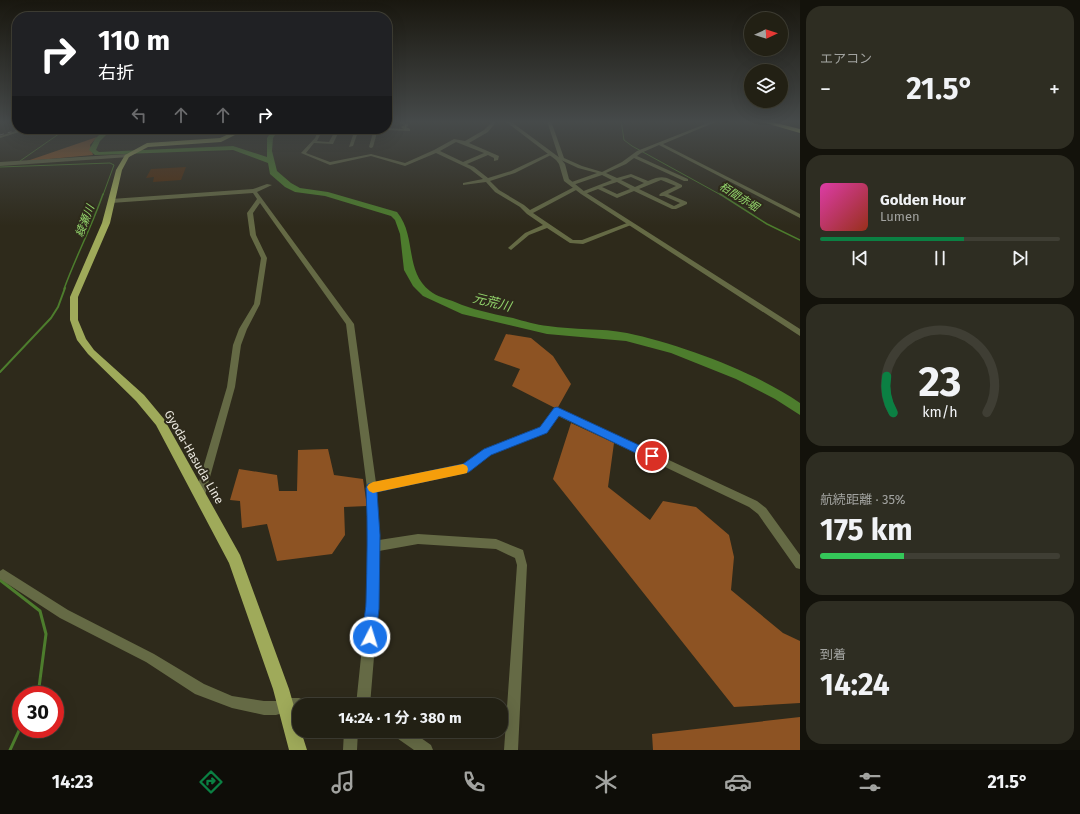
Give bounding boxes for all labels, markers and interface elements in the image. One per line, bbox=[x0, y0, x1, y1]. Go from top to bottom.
north arrow bbox=[744, 12, 788, 56]
map controls bbox=[744, 12, 788, 108]
text: 110 m bbox=[98, 24, 170, 57]
icon: right bbox=[32, 28, 84, 80]
text: エアコン bbox=[820, 51, 872, 66]
text: 右折 bbox=[98, 62, 134, 84]
button: layers bbox=[744, 64, 788, 108]
text: 21.5° bbox=[906, 71, 974, 107]
text: − bbox=[820, 76, 831, 103]
text: + bbox=[1049, 76, 1060, 103]
icon: left bbox=[128, 104, 150, 126]
icon: ahead bbox=[170, 104, 192, 126]
icon: ahead bbox=[212, 104, 234, 126]
icon: right bbox=[254, 104, 276, 126]
water label: 栢間赤堀 bbox=[717, 180, 763, 215]
text: Golden Hour bbox=[880, 191, 966, 209]
water label: 綾瀬川 bbox=[73, 202, 97, 239]
text: Lumen bbox=[880, 209, 920, 224]
icon: previous bbox=[849, 247, 871, 269]
icon: pause bbox=[929, 247, 951, 269]
icon: next bbox=[1009, 247, 1031, 269]
water label: 元荒川 bbox=[471, 290, 515, 314]
text: 23 bbox=[919, 357, 961, 407]
text: km/h bbox=[922, 404, 958, 421]
street label: Gyoda-Hasuda Line bbox=[161, 408, 227, 506]
pin bbox=[635, 439, 669, 473]
icon: arrive bbox=[641, 445, 663, 467]
text: 航続距離 · 35% bbox=[820, 492, 906, 507]
text: 175 km bbox=[820, 512, 913, 548]
position arrow bbox=[349, 616, 391, 658]
text: 到着 bbox=[820, 647, 846, 662]
text: 14:24 bbox=[820, 667, 890, 703]
speed limit sign: 30 bbox=[12, 686, 64, 738]
text: 14:24 · 1 分 · 380 m bbox=[338, 709, 462, 727]
icon: directions bbox=[197, 768, 225, 796]
icon: music bbox=[329, 768, 357, 796]
icon: phone bbox=[460, 768, 488, 796]
icon: climate bbox=[592, 768, 620, 796]
icon: car bbox=[724, 768, 752, 796]
icon: filters bbox=[856, 768, 884, 796]
text: 14:23 bbox=[52, 771, 93, 793]
text: 21.5° bbox=[987, 771, 1028, 793]

